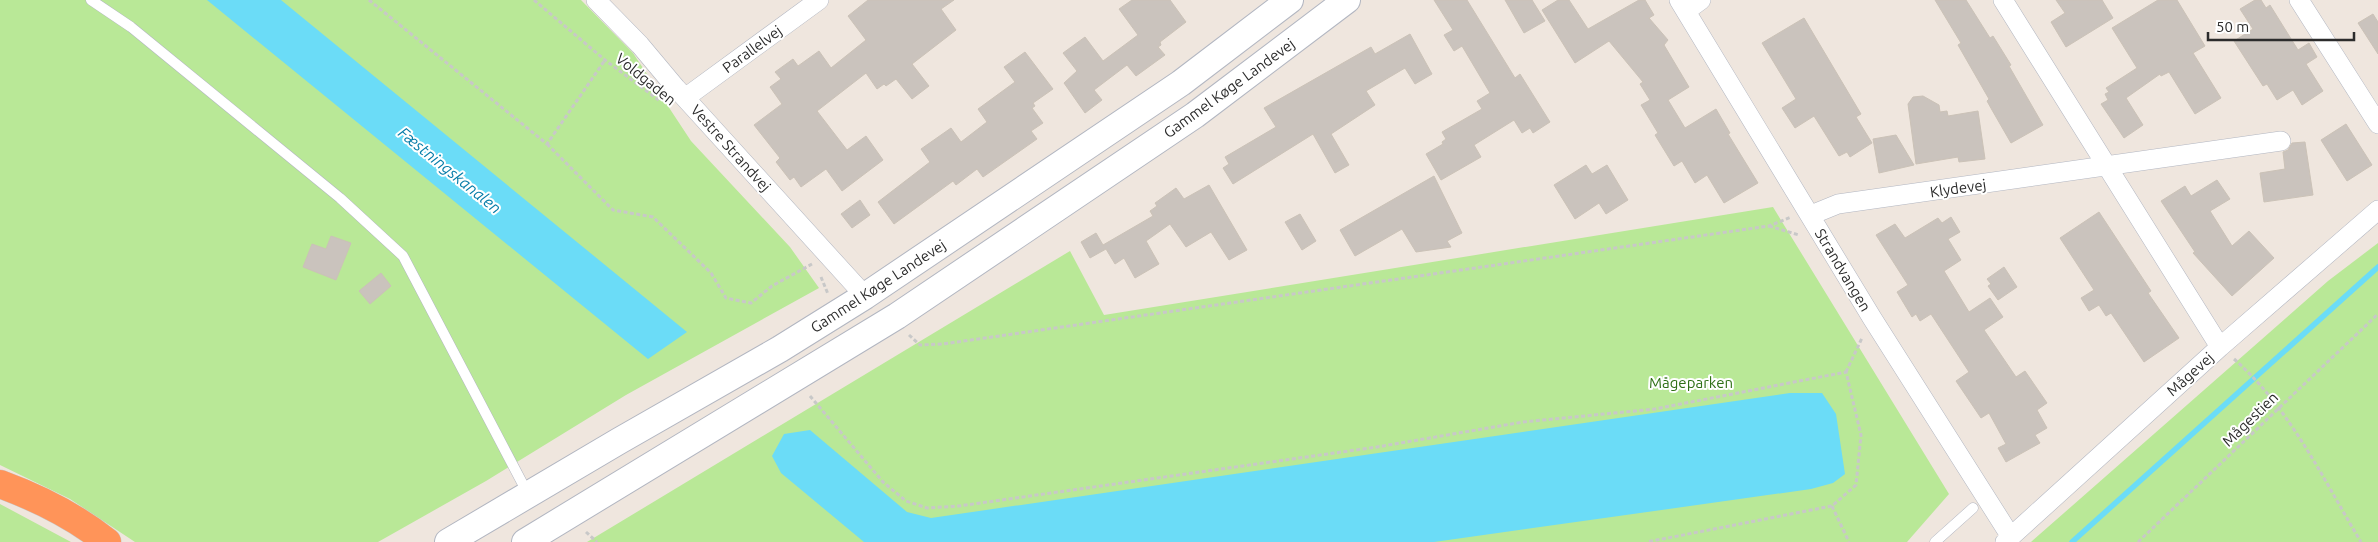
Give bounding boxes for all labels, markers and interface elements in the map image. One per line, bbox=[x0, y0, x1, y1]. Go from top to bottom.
scale bar bbox=[2208, 10, 2354, 42]
text: 50 m bbox=[2216, 18, 2249, 35]
street label: Parallelvej bbox=[719, 22, 785, 76]
street label: Gammel Køge Landevej bbox=[1160, 35, 1298, 141]
street label: Voldgaden bbox=[613, 50, 679, 108]
street label: Vestre Strandvej bbox=[688, 101, 774, 195]
water label: Fæstningskanalen bbox=[395, 123, 505, 217]
street label: Klydevej bbox=[1929, 176, 1987, 200]
street label: Strandvangen bbox=[1812, 226, 1874, 314]
street label: Gammel Køge Landevej bbox=[807, 236, 949, 336]
street label: Mågevej bbox=[2163, 349, 2217, 399]
park label: Mågeparken bbox=[1649, 374, 1733, 391]
street label: Mågestien bbox=[2219, 388, 2281, 450]

